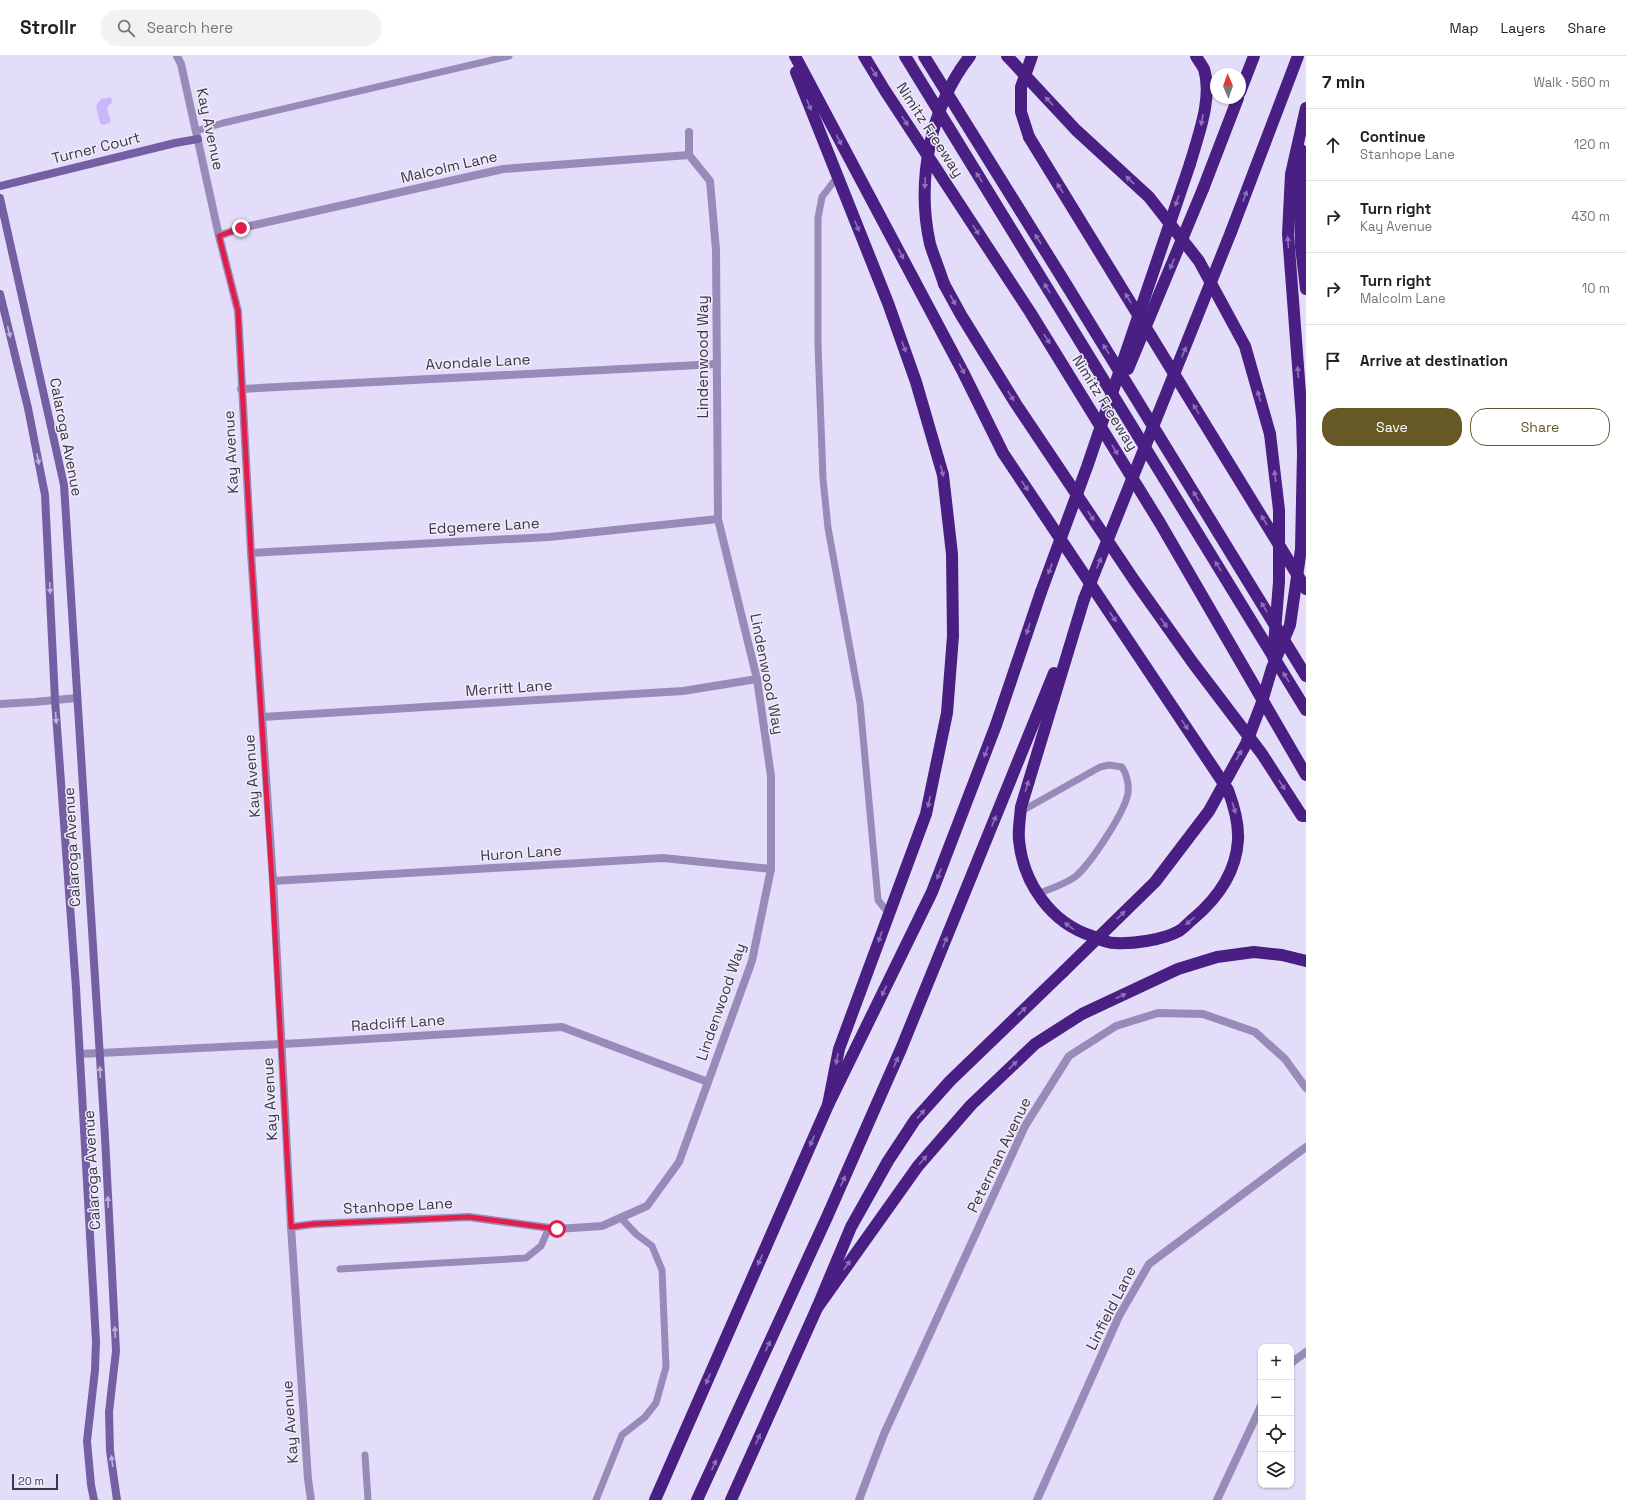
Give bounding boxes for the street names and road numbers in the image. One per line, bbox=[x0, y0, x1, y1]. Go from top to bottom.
street label: Nimitz Freeway bbox=[893, 79, 968, 181]
street label: Kay Avenue bbox=[193, 86, 228, 172]
street label: Turner Court bbox=[50, 127, 142, 168]
street label: Malcolm Lane bbox=[399, 146, 499, 187]
street label: Lindenwood Way bbox=[693, 295, 712, 419]
street label: Avondale Lane bbox=[425, 349, 531, 374]
street label: Nimitz Freeway bbox=[1068, 351, 1142, 454]
street label: Calaroga Avenue bbox=[46, 376, 87, 498]
street label: Kay Avenue bbox=[219, 410, 242, 494]
street label: Edgemere Lane bbox=[428, 513, 540, 538]
street label: Lindenwood Way bbox=[746, 612, 789, 736]
street label: Merritt Lane bbox=[465, 675, 553, 700]
street label: Kay Avenue bbox=[239, 734, 264, 818]
street label: Calaroga Avenue bbox=[59, 786, 84, 907]
street label: Huron Lane bbox=[480, 840, 562, 865]
street label: Lindenwood Way bbox=[692, 941, 750, 1063]
street label: Radcliff Lane bbox=[350, 1010, 446, 1035]
street label: Kay Avenue bbox=[258, 1057, 281, 1141]
street label: Peterman Avenue bbox=[962, 1094, 1035, 1216]
street label: Calaroga Avenue bbox=[79, 1109, 104, 1230]
street label: Stanhope Lane bbox=[343, 1193, 453, 1218]
street label: Linfield Lane bbox=[1081, 1262, 1140, 1353]
street label: Kay Avenue bbox=[277, 1380, 302, 1464]

